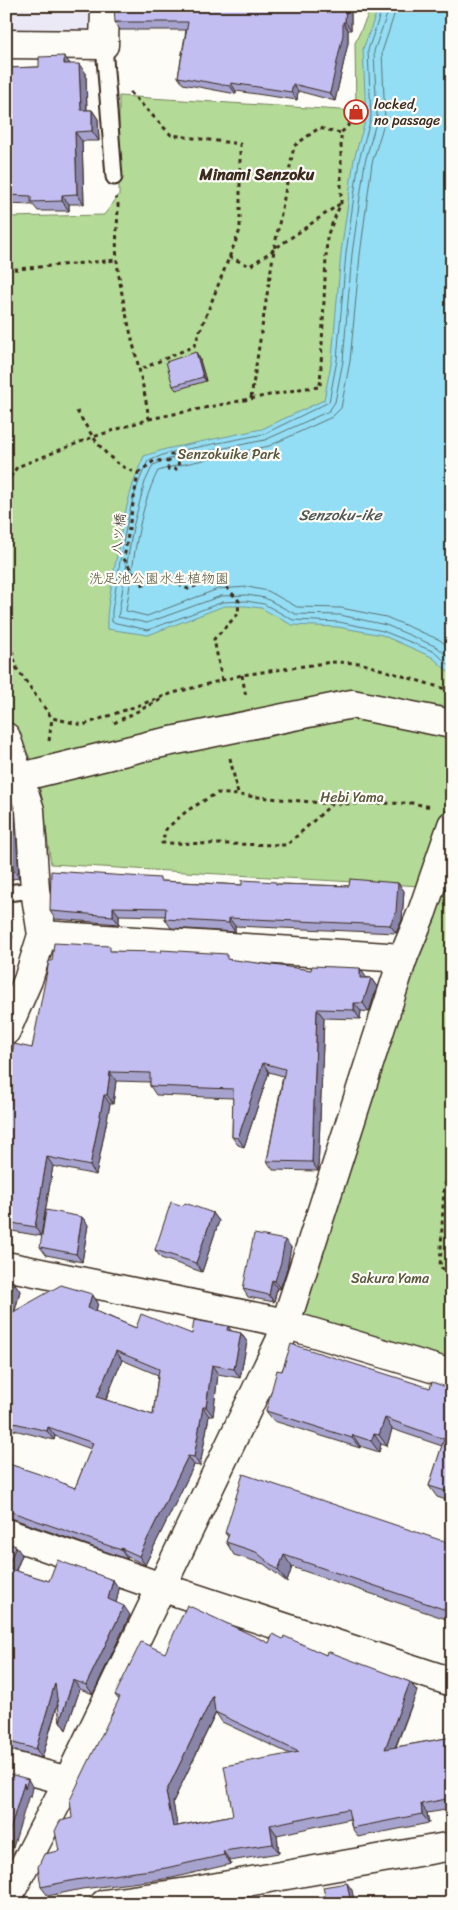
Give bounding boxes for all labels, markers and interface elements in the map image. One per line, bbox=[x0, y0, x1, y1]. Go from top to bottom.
place label: locked, no passage bbox=[374, 92, 440, 133]
shop icon: locked, no passage bbox=[343, 99, 369, 125]
district label: Minami Senzoku bbox=[199, 160, 315, 189]
park label: Senzokuike Park bbox=[177, 442, 281, 467]
water label: Senzoku-ike bbox=[299, 502, 383, 528]
street label: 八ツ橋 bbox=[104, 512, 133, 556]
park label: 洗足池公園水生植物園 bbox=[89, 566, 229, 591]
park label: Hebi Yama bbox=[320, 785, 384, 810]
park label: Sakura Yama bbox=[351, 1266, 430, 1291]

